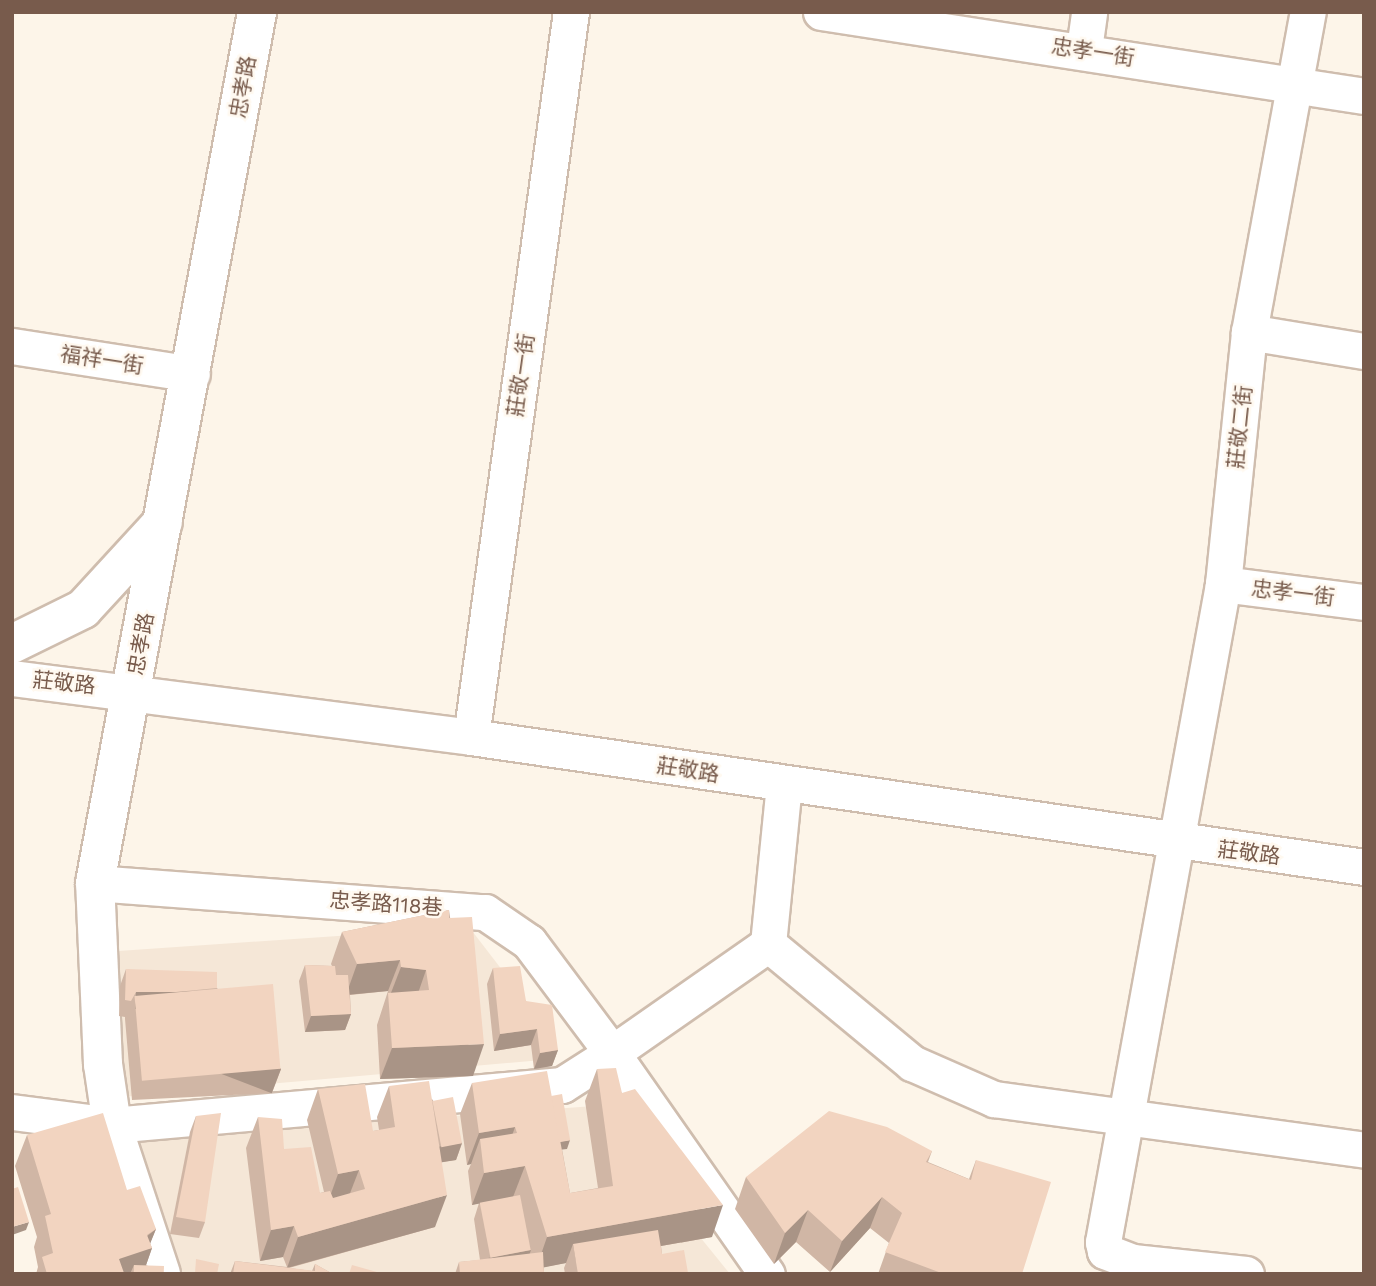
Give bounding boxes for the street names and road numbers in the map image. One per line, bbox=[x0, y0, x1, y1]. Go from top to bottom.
street label: 忠孝一街 bbox=[1050, 33, 1136, 71]
street label: 忠孝路 bbox=[225, 54, 261, 120]
street label: 莊敬一街 bbox=[503, 332, 539, 418]
street label: 福祥一街 bbox=[59, 341, 145, 379]
street label: 莊敬二街 bbox=[1223, 384, 1257, 470]
street label: 忠孝一街 bbox=[1250, 575, 1336, 611]
street label: 忠孝路 bbox=[123, 611, 159, 677]
street label: 莊敬路 bbox=[31, 667, 97, 699]
street label: 莊敬路 bbox=[655, 753, 721, 787]
street label: 莊敬路 bbox=[1216, 837, 1282, 869]
street label: 忠孝路118巷 bbox=[329, 887, 443, 921]

